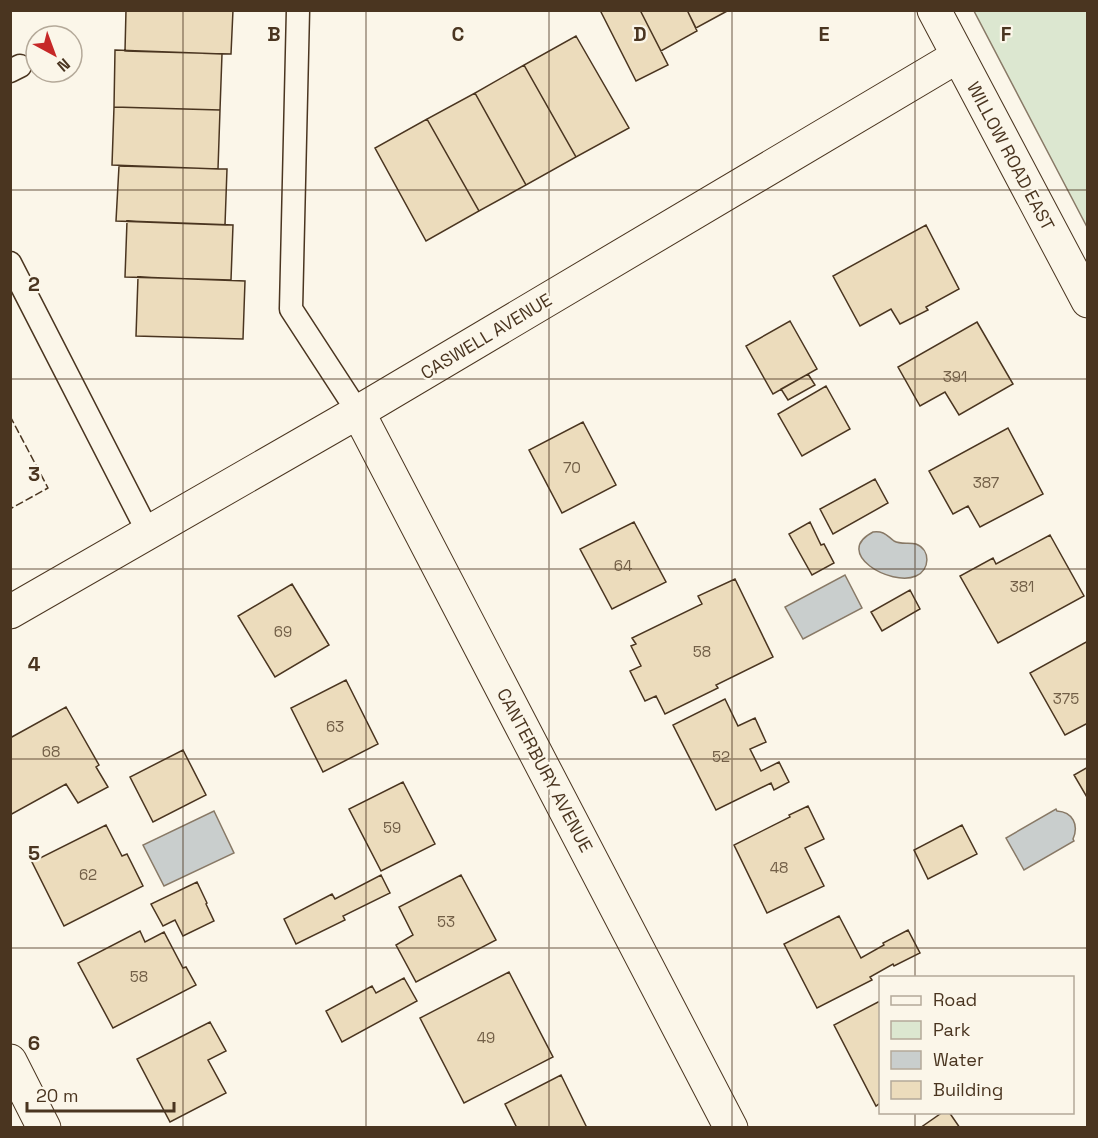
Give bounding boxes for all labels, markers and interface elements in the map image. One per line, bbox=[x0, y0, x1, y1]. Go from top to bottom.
text: B bbox=[267, 21, 281, 47]
text: C bbox=[452, 21, 465, 47]
text: D bbox=[633, 21, 647, 47]
text: E bbox=[818, 21, 830, 47]
text: F bbox=[1001, 21, 1012, 47]
north arrow bbox=[24, 24, 84, 84]
text: N bbox=[53, 53, 74, 76]
street label: WILLOW ROAD EAST bbox=[962, 78, 1060, 235]
text: 2 bbox=[28, 271, 40, 297]
street label: CASWELL AVENUE bbox=[416, 288, 556, 384]
house number: 391 bbox=[943, 367, 967, 386]
house number: 70 bbox=[563, 458, 581, 477]
text: 3 bbox=[28, 461, 40, 487]
house number: 387 bbox=[973, 473, 999, 492]
house number: 64 bbox=[614, 556, 632, 575]
house number: 381 bbox=[1010, 577, 1034, 596]
house number: 69 bbox=[274, 622, 292, 641]
house number: 58 bbox=[693, 642, 711, 661]
text: 4 bbox=[28, 651, 41, 677]
street label: CANTERBURY AVENUE bbox=[492, 684, 598, 856]
house number: 375 bbox=[1053, 689, 1079, 708]
house number: 63 bbox=[326, 717, 344, 736]
house number: 68 bbox=[42, 742, 60, 761]
house number: 52 bbox=[712, 747, 730, 766]
house number: 59 bbox=[383, 818, 401, 837]
text: 5 bbox=[28, 840, 40, 866]
house number: 48 bbox=[770, 858, 788, 877]
house number: 62 bbox=[79, 865, 97, 884]
house number: 53 bbox=[437, 912, 455, 931]
house number: 58 bbox=[130, 967, 148, 986]
legend bbox=[879, 976, 1074, 1114]
text: Road bbox=[933, 988, 977, 1011]
text: Park bbox=[933, 1018, 971, 1041]
house number: 49 bbox=[477, 1028, 495, 1047]
text: 6 bbox=[28, 1030, 40, 1056]
text: Water bbox=[933, 1048, 984, 1071]
scale bar bbox=[27, 1075, 174, 1113]
text: Building bbox=[933, 1078, 1003, 1101]
text: 20 m bbox=[36, 1084, 79, 1107]

